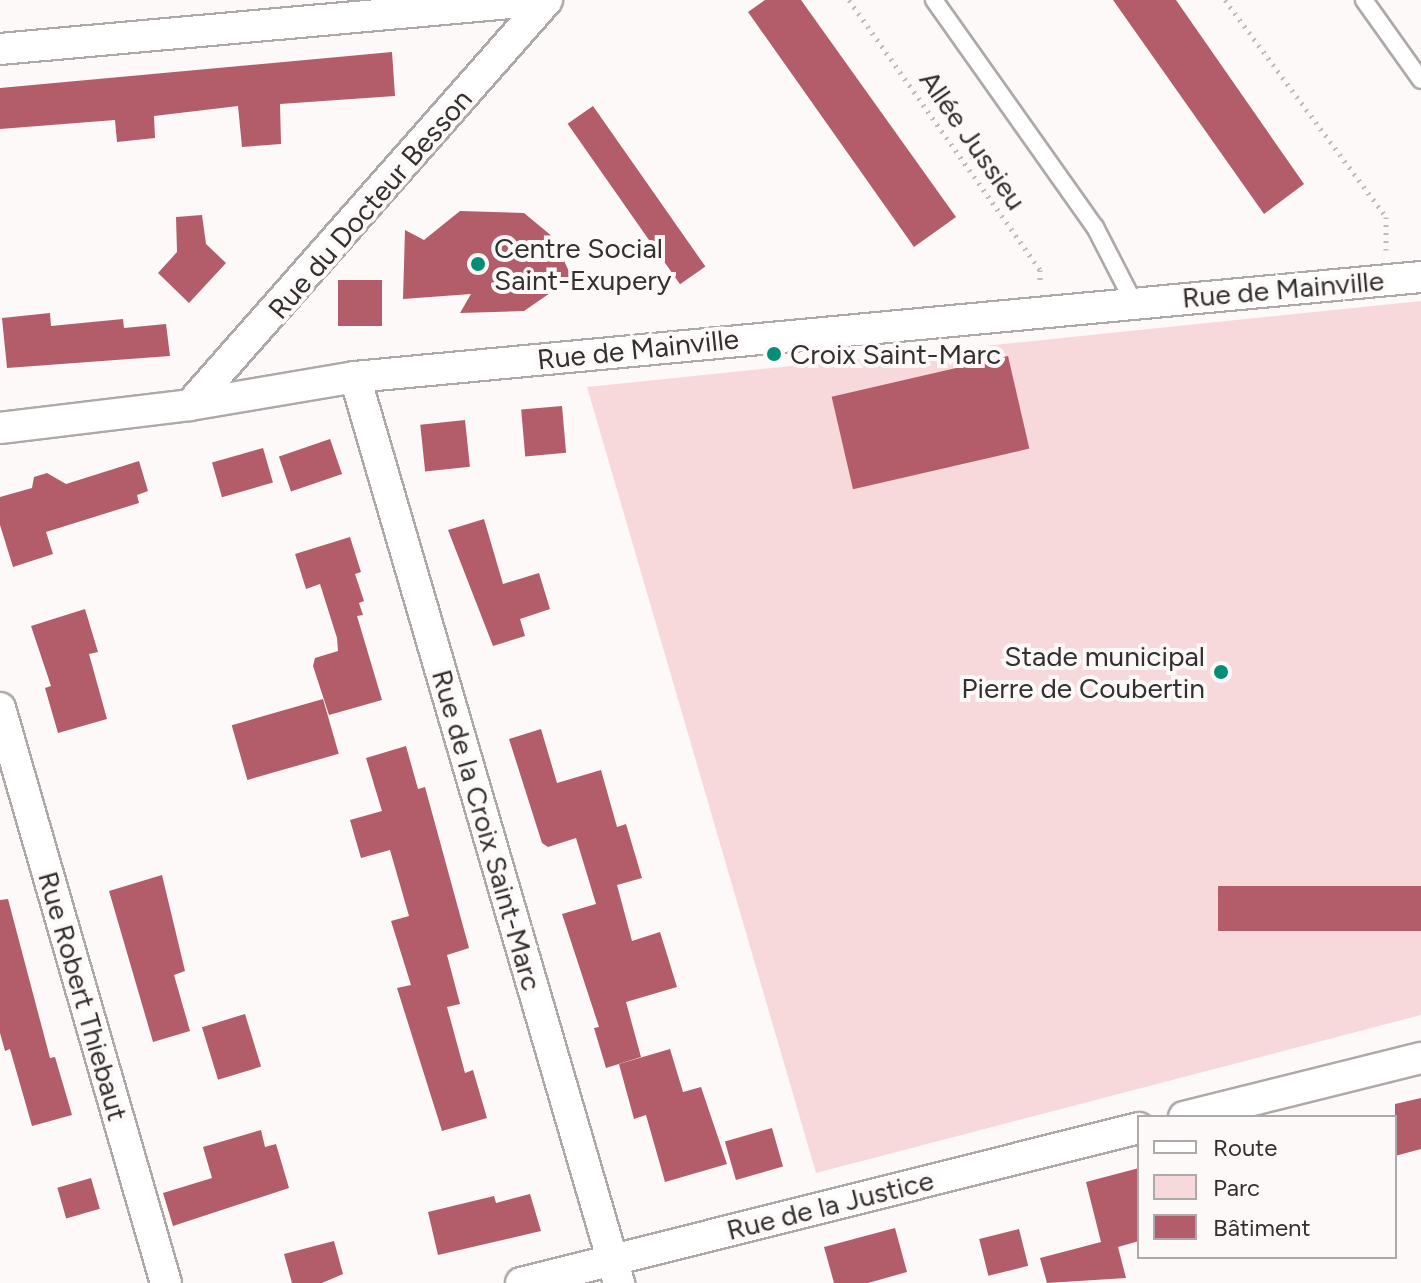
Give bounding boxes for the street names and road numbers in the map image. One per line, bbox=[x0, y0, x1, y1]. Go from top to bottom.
street label: Allée Jussieu bbox=[913, 64, 1033, 216]
street label: Rue du Docteur Besson bbox=[261, 82, 479, 326]
street label: Rue de Mainville bbox=[1181, 263, 1385, 315]
street label: Rue de Mainville bbox=[536, 322, 740, 376]
street label: Rue de la Croix Saint-Marc bbox=[425, 666, 549, 994]
street label: Rue Robert Thiebaut bbox=[31, 868, 135, 1124]
street label: Rue de la Justice bbox=[723, 1163, 937, 1247]

